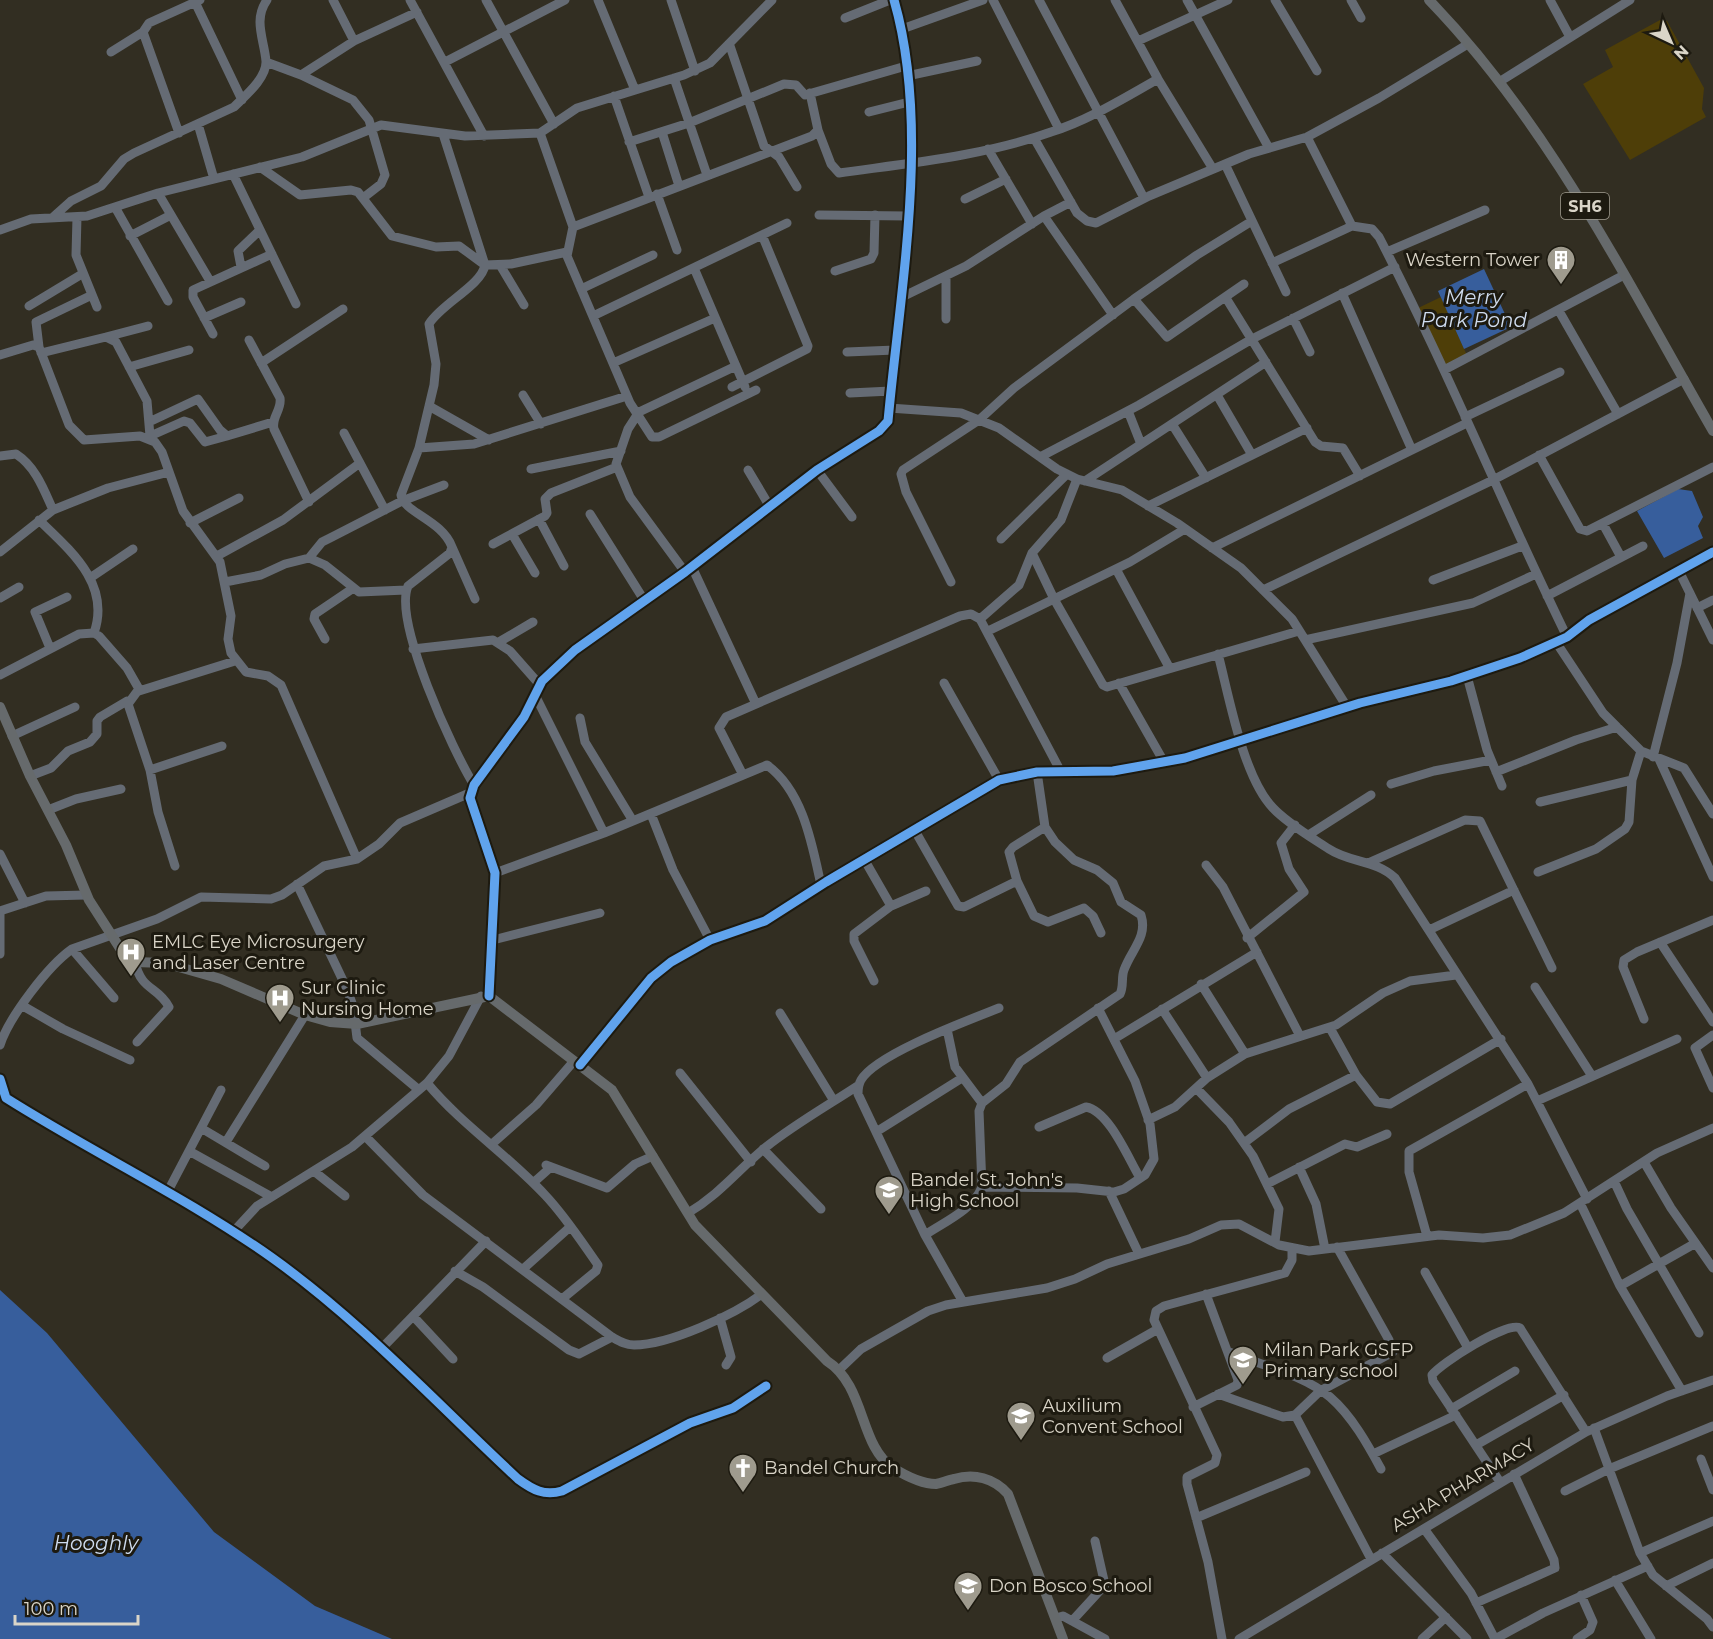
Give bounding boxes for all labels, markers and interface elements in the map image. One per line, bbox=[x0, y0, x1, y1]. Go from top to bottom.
north arrow bbox=[1641, 12, 1701, 72]
text: N bbox=[1670, 41, 1692, 64]
road number: SH6 bbox=[1561, 193, 1609, 219]
building icon: Western Tower bbox=[1545, 244, 1577, 286]
place label: Western Tower bbox=[1406, 249, 1540, 271]
water label: Merry Park Pond bbox=[1421, 285, 1528, 332]
place label: EMLC Eye Microsurgery and Laser Centre bbox=[152, 931, 365, 974]
hospital icon: EMLC Eye Microsurgery and Laser Centre bbox=[115, 936, 147, 978]
place label: Sur Clinic Nursing Home bbox=[301, 977, 434, 1020]
hospital icon: Sur Clinic Nursing Home bbox=[264, 982, 296, 1024]
place label: Bandel St. John's High School bbox=[910, 1169, 1063, 1212]
school or university icon: Bandel St. John's High School bbox=[873, 1174, 905, 1216]
place label: Milan Park GSFP Primary school bbox=[1264, 1339, 1414, 1382]
school or university icon: Milan Park GSFP Primary school bbox=[1227, 1344, 1259, 1386]
place label: Auxilium Convent School bbox=[1042, 1395, 1183, 1438]
school or university icon: Auxilium Convent School bbox=[1005, 1400, 1037, 1442]
street label: ASHA PHARMACY bbox=[1387, 1433, 1539, 1537]
church icon: Bandel Church bbox=[727, 1452, 759, 1494]
place label: Bandel Church bbox=[764, 1457, 899, 1479]
water label: Hooghly bbox=[54, 1531, 140, 1555]
school or university icon: Don Bosco School bbox=[952, 1570, 984, 1612]
place label: Don Bosco School bbox=[989, 1575, 1152, 1597]
scale bar bbox=[15, 1588, 138, 1626]
text: 100 m bbox=[24, 1598, 78, 1620]

